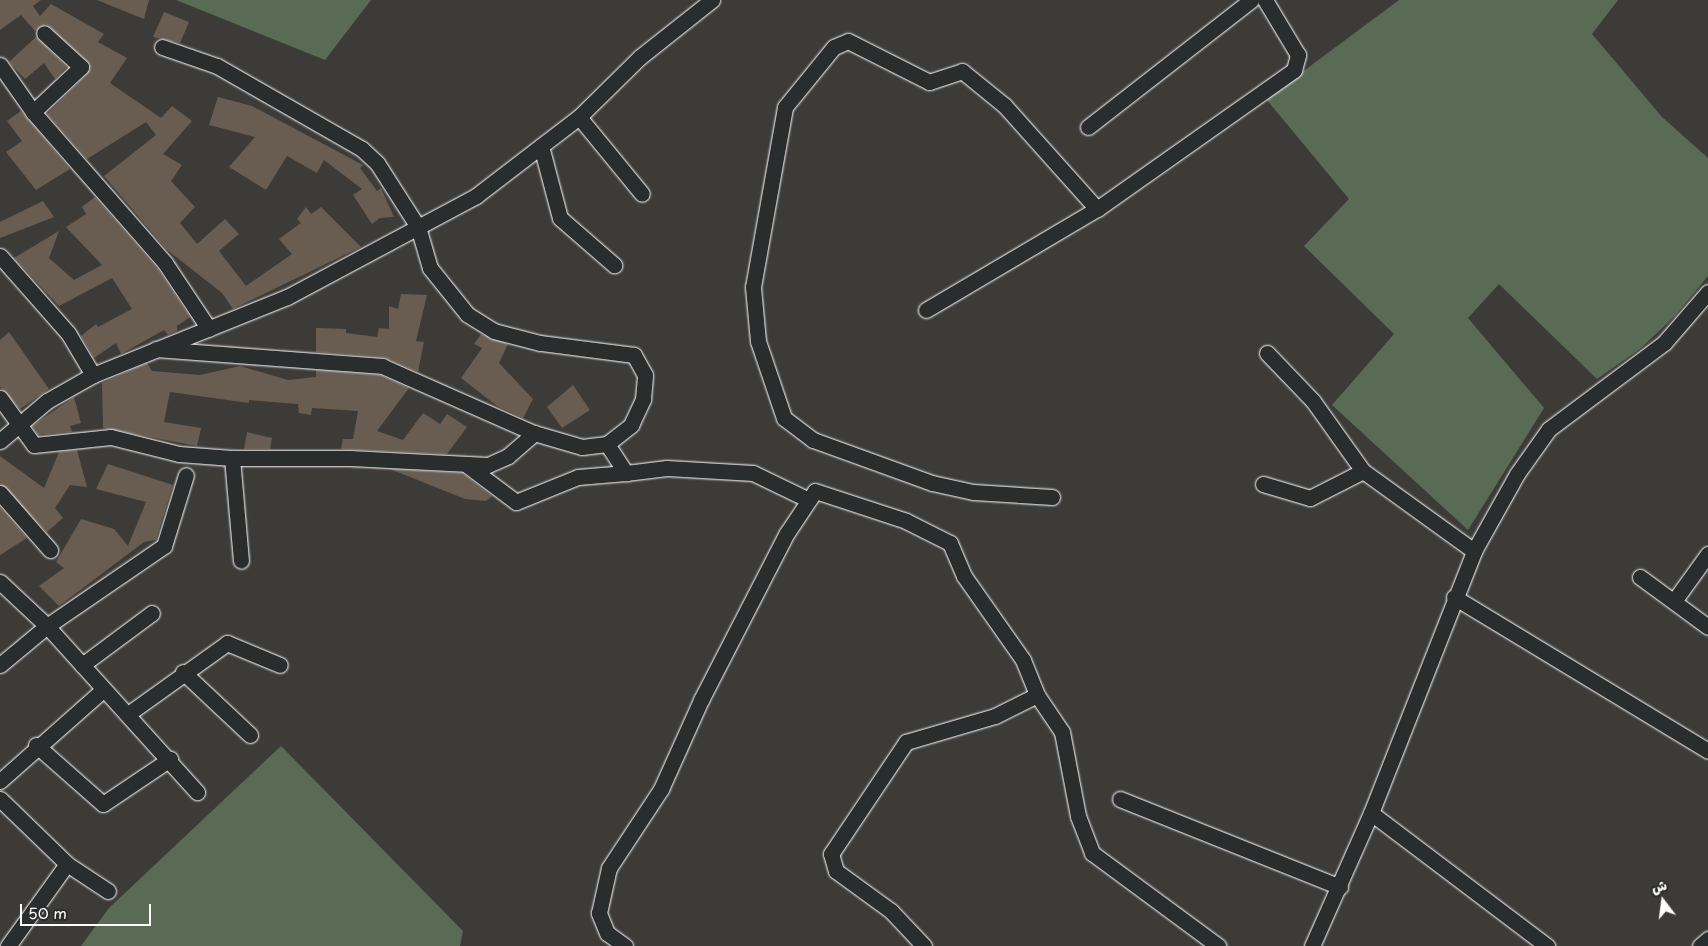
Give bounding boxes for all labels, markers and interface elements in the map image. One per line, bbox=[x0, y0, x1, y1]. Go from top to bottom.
text: ش bbox=[1649, 874, 1669, 898]
north arrow bbox=[1638, 876, 1688, 926]
scale bar bbox=[22, 894, 154, 926]
text: 50 m bbox=[28, 901, 67, 924]

